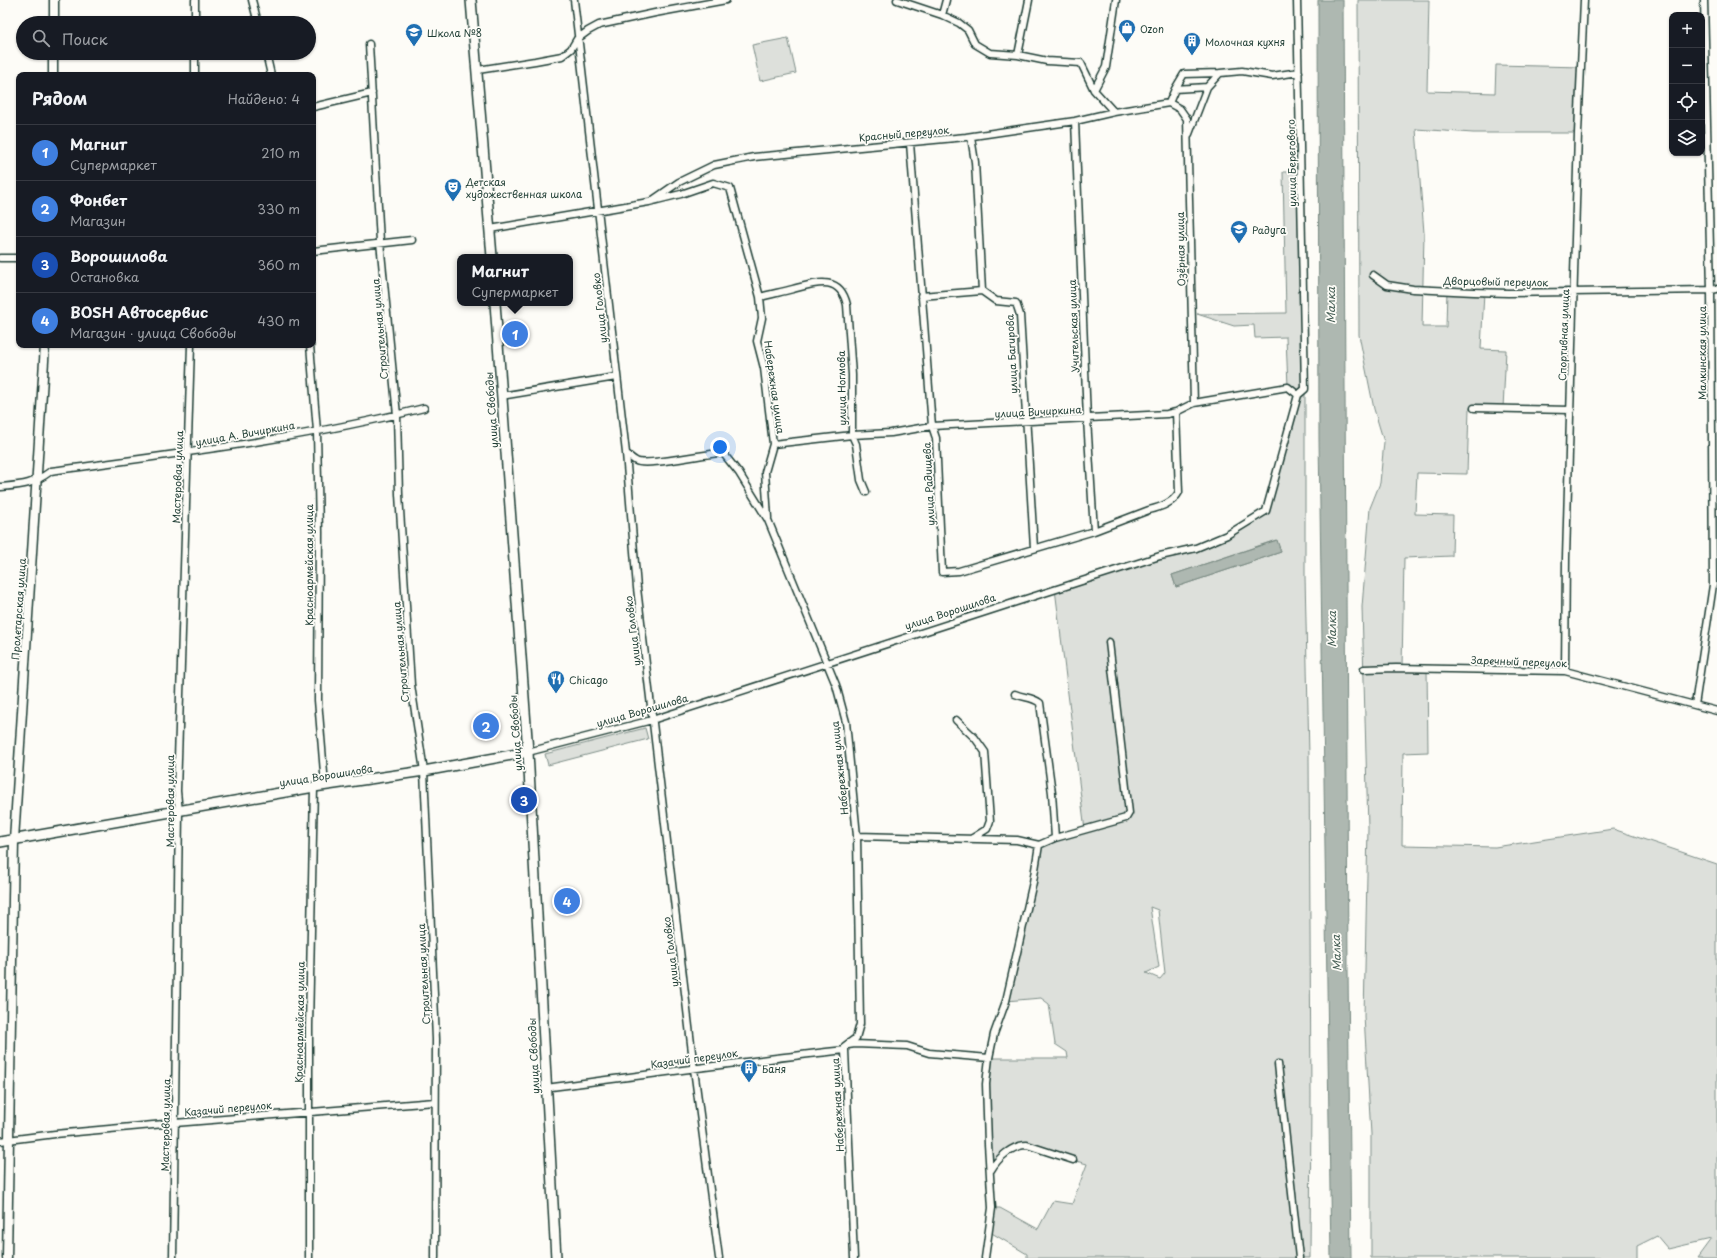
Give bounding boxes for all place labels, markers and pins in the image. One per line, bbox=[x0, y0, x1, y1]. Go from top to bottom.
shop icon: Ozon bbox=[1117, 18, 1137, 43]
place label: Ozon bbox=[1140, 21, 1164, 36]
school or university icon: Школа №8 bbox=[404, 22, 424, 47]
place label: Школа №8 bbox=[427, 25, 482, 40]
building icon: Молочная кухня bbox=[1182, 31, 1202, 56]
place label: Молочная кухня bbox=[1205, 34, 1285, 50]
place label: Детская художественная школа bbox=[465, 174, 583, 202]
theatre icon: Детская художественная школа bbox=[443, 177, 463, 202]
school or university icon: Радуга bbox=[1229, 219, 1249, 244]
place label: Радуга bbox=[1252, 222, 1287, 237]
pin: 1 bbox=[502, 319, 528, 349]
restaurant icon: Chicago bbox=[546, 669, 566, 694]
place label: Chicago bbox=[569, 672, 608, 687]
pin: 2 bbox=[473, 711, 499, 741]
pin: 3 bbox=[511, 785, 537, 815]
pin: 4 bbox=[554, 886, 580, 916]
building icon: Баня bbox=[739, 1058, 759, 1083]
place label: Баня bbox=[762, 1061, 786, 1076]

